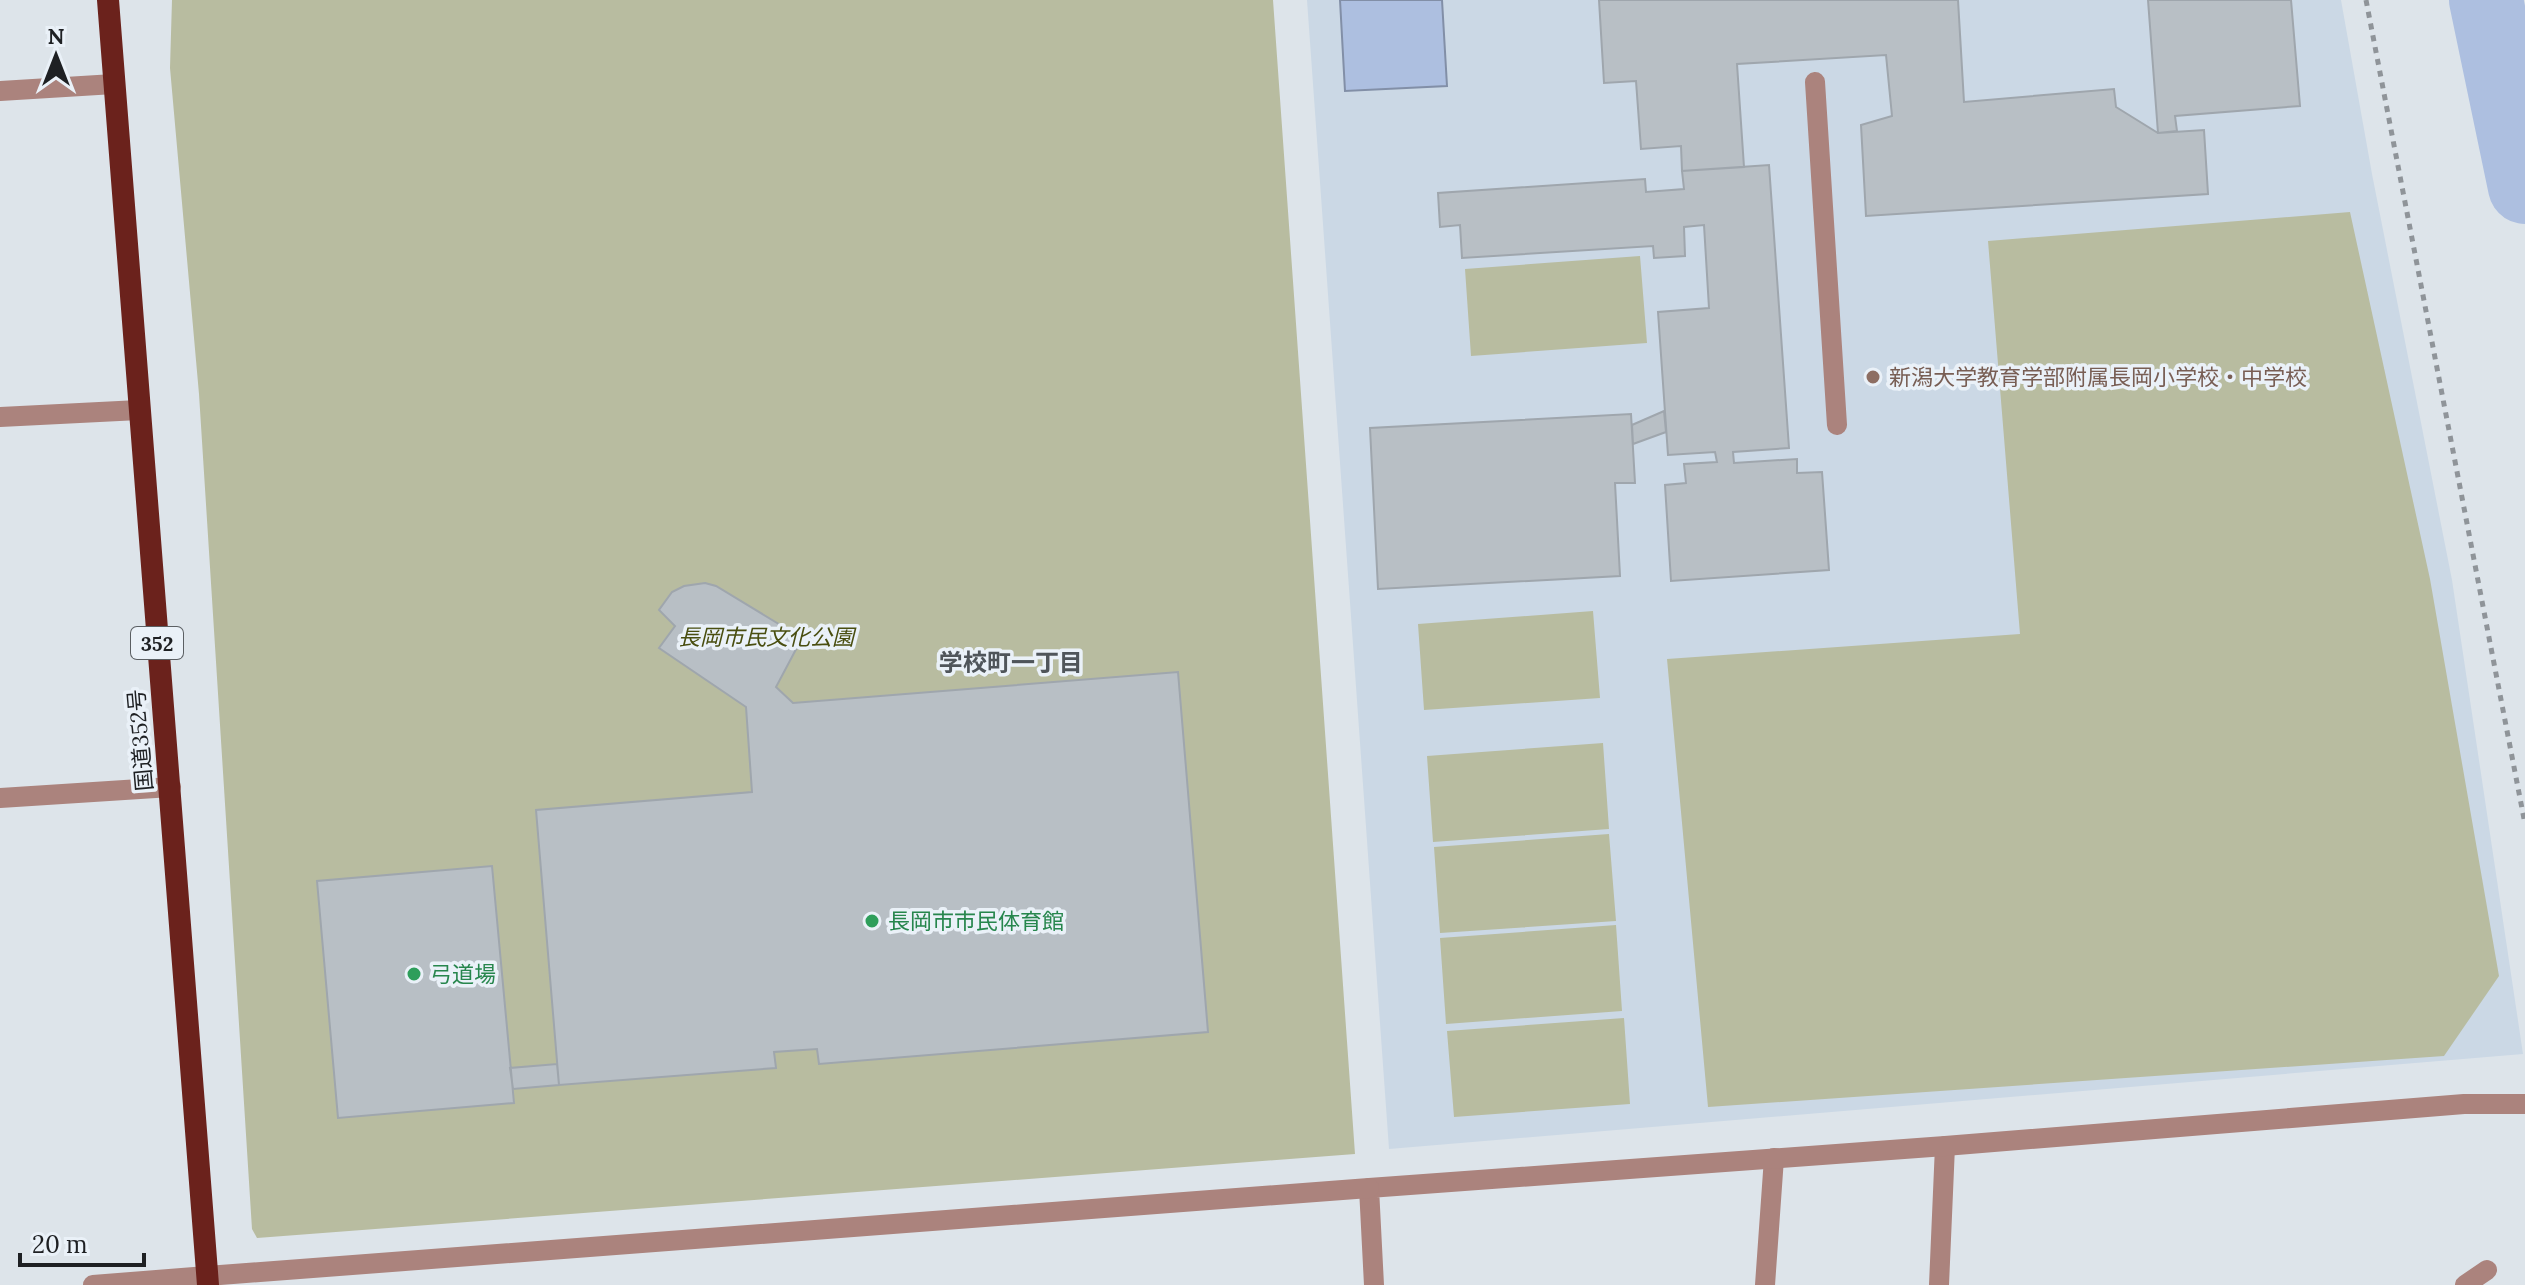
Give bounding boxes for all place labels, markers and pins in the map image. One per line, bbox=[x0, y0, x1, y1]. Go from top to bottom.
place label: 新潟大学教育学部附属長岡小学校・中学校 bbox=[1889, 363, 2307, 391]
marker: 新潟大学教育学部附属長岡小学校・中学校 bbox=[1864, 368, 1882, 386]
place label: 長岡市市民体育館 bbox=[888, 907, 1064, 935]
marker: 長岡市市民体育館 bbox=[863, 912, 881, 930]
place label: 弓道場 bbox=[430, 960, 496, 988]
marker: 弓道場 bbox=[405, 965, 423, 983]

